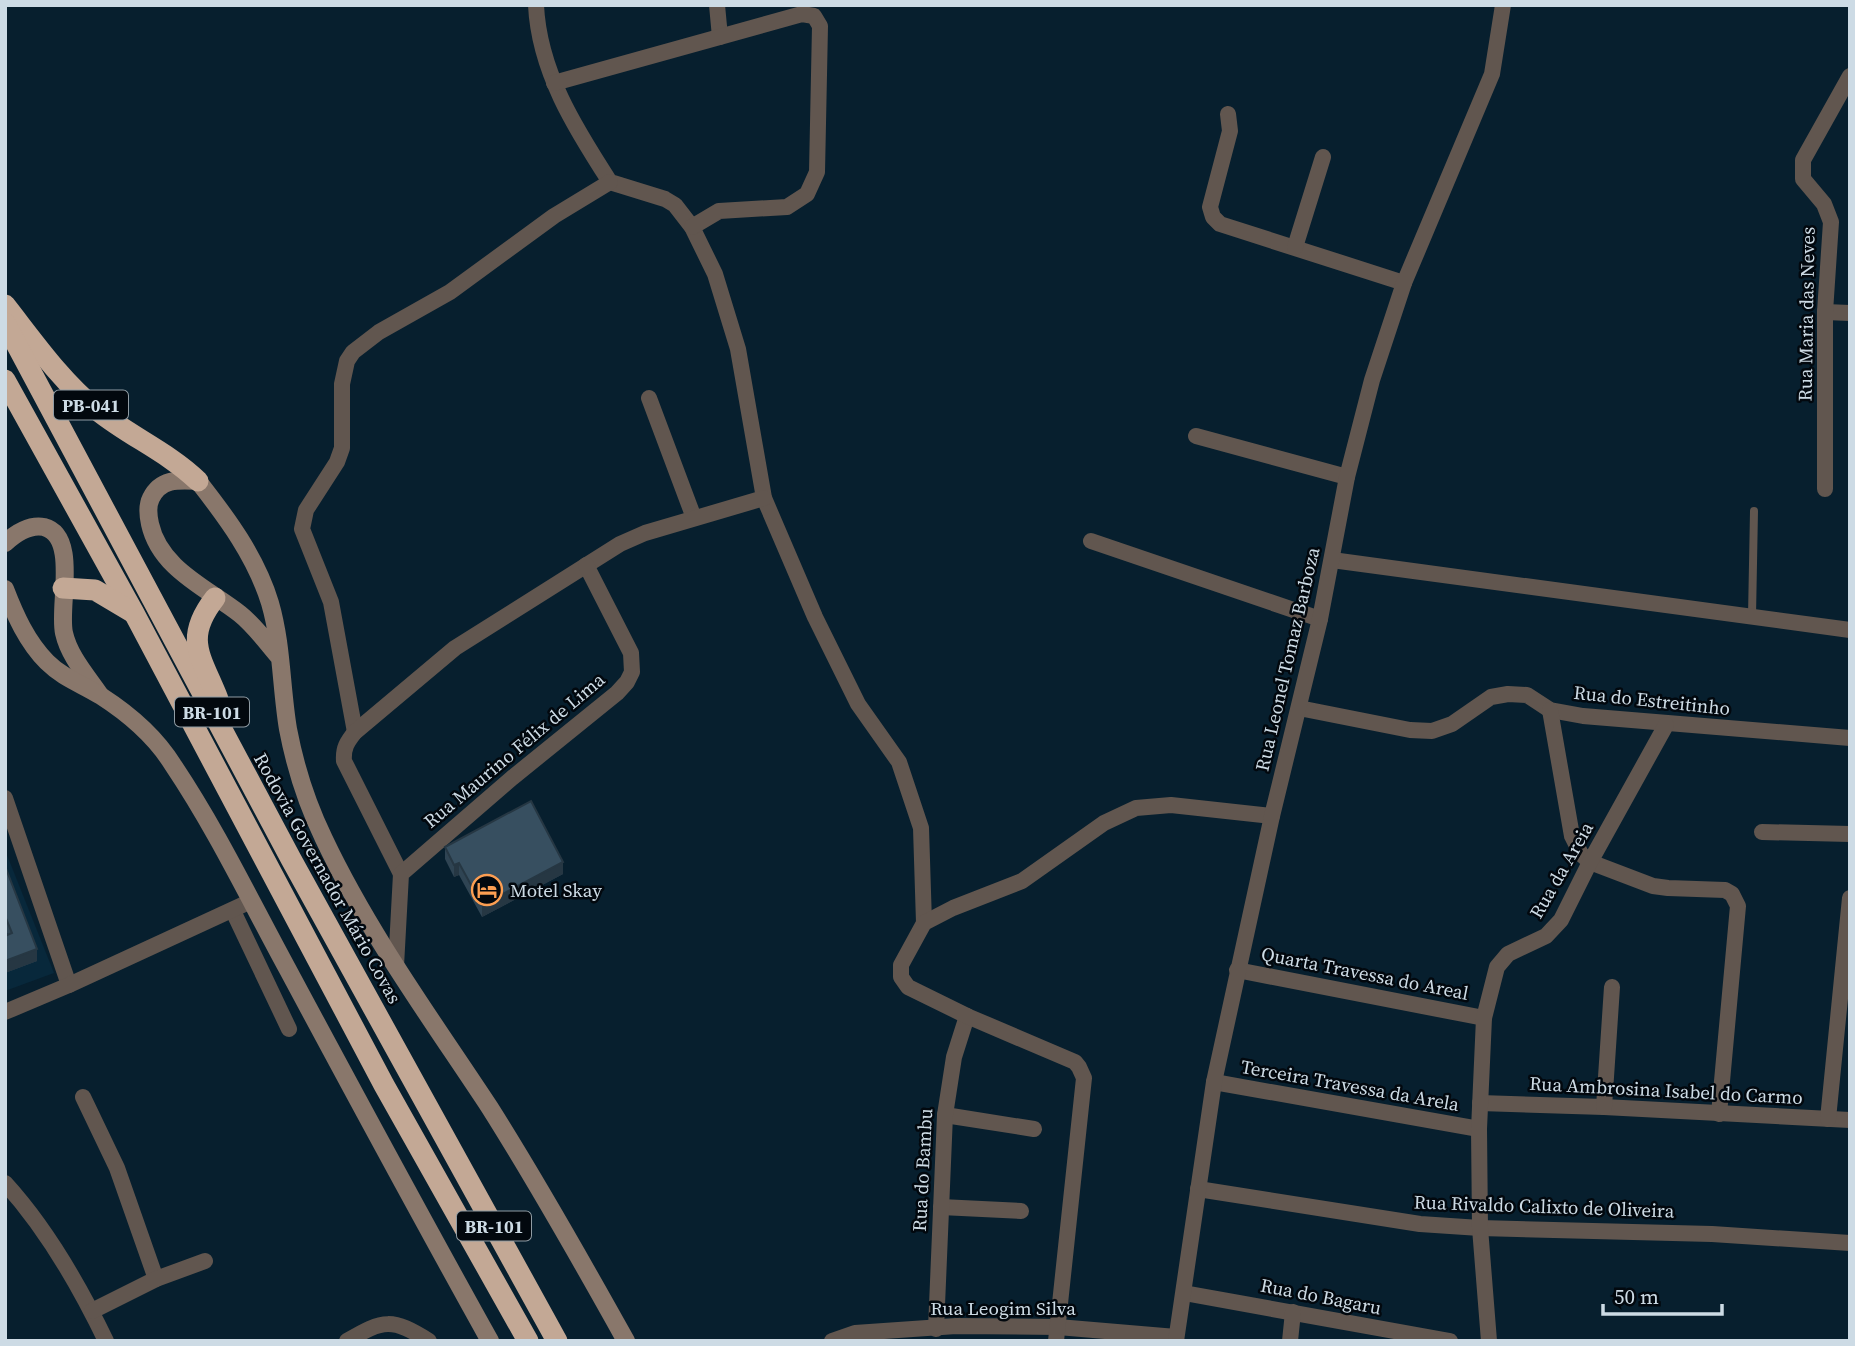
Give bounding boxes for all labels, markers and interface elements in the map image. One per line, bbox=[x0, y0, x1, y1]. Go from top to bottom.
street label: Rua Maria das Neves bbox=[1791, 226, 1821, 402]
road number: PB-041 bbox=[54, 390, 128, 419]
street label: Rua Leonel Tomaz Barboza bbox=[1249, 544, 1326, 774]
street label: Rua Maurino Félix de Lima bbox=[418, 666, 610, 834]
street label: Rua do Estreitinho bbox=[1572, 679, 1732, 721]
road number: BR-101 bbox=[175, 698, 249, 726]
street label: Rodovia Governador Mário Covas bbox=[248, 748, 408, 1008]
street label: Rua da Areia bbox=[1523, 817, 1599, 923]
hotel icon: Motel Skay bbox=[470, 873, 504, 907]
place label: Motel Skay bbox=[510, 877, 602, 903]
street label: Quarta Travessa do Areal bbox=[1259, 940, 1471, 1006]
street label: Terceira Travessa da Arela bbox=[1239, 1053, 1461, 1117]
street label: Rua Ambrosina Isabel do Carmo bbox=[1529, 1070, 1803, 1110]
street label: Rua do Bambu bbox=[906, 1108, 938, 1232]
street label: Rua Rivaldo Calixto de Oliveira bbox=[1413, 1188, 1675, 1224]
road number: BR-101 bbox=[457, 1212, 531, 1240]
street label: Rua do Bagaru bbox=[1258, 1272, 1384, 1320]
scale bar bbox=[1603, 1272, 1722, 1316]
text: 50 m bbox=[1614, 1282, 1659, 1311]
street label: Rua Leogim Silva bbox=[930, 1295, 1076, 1321]

